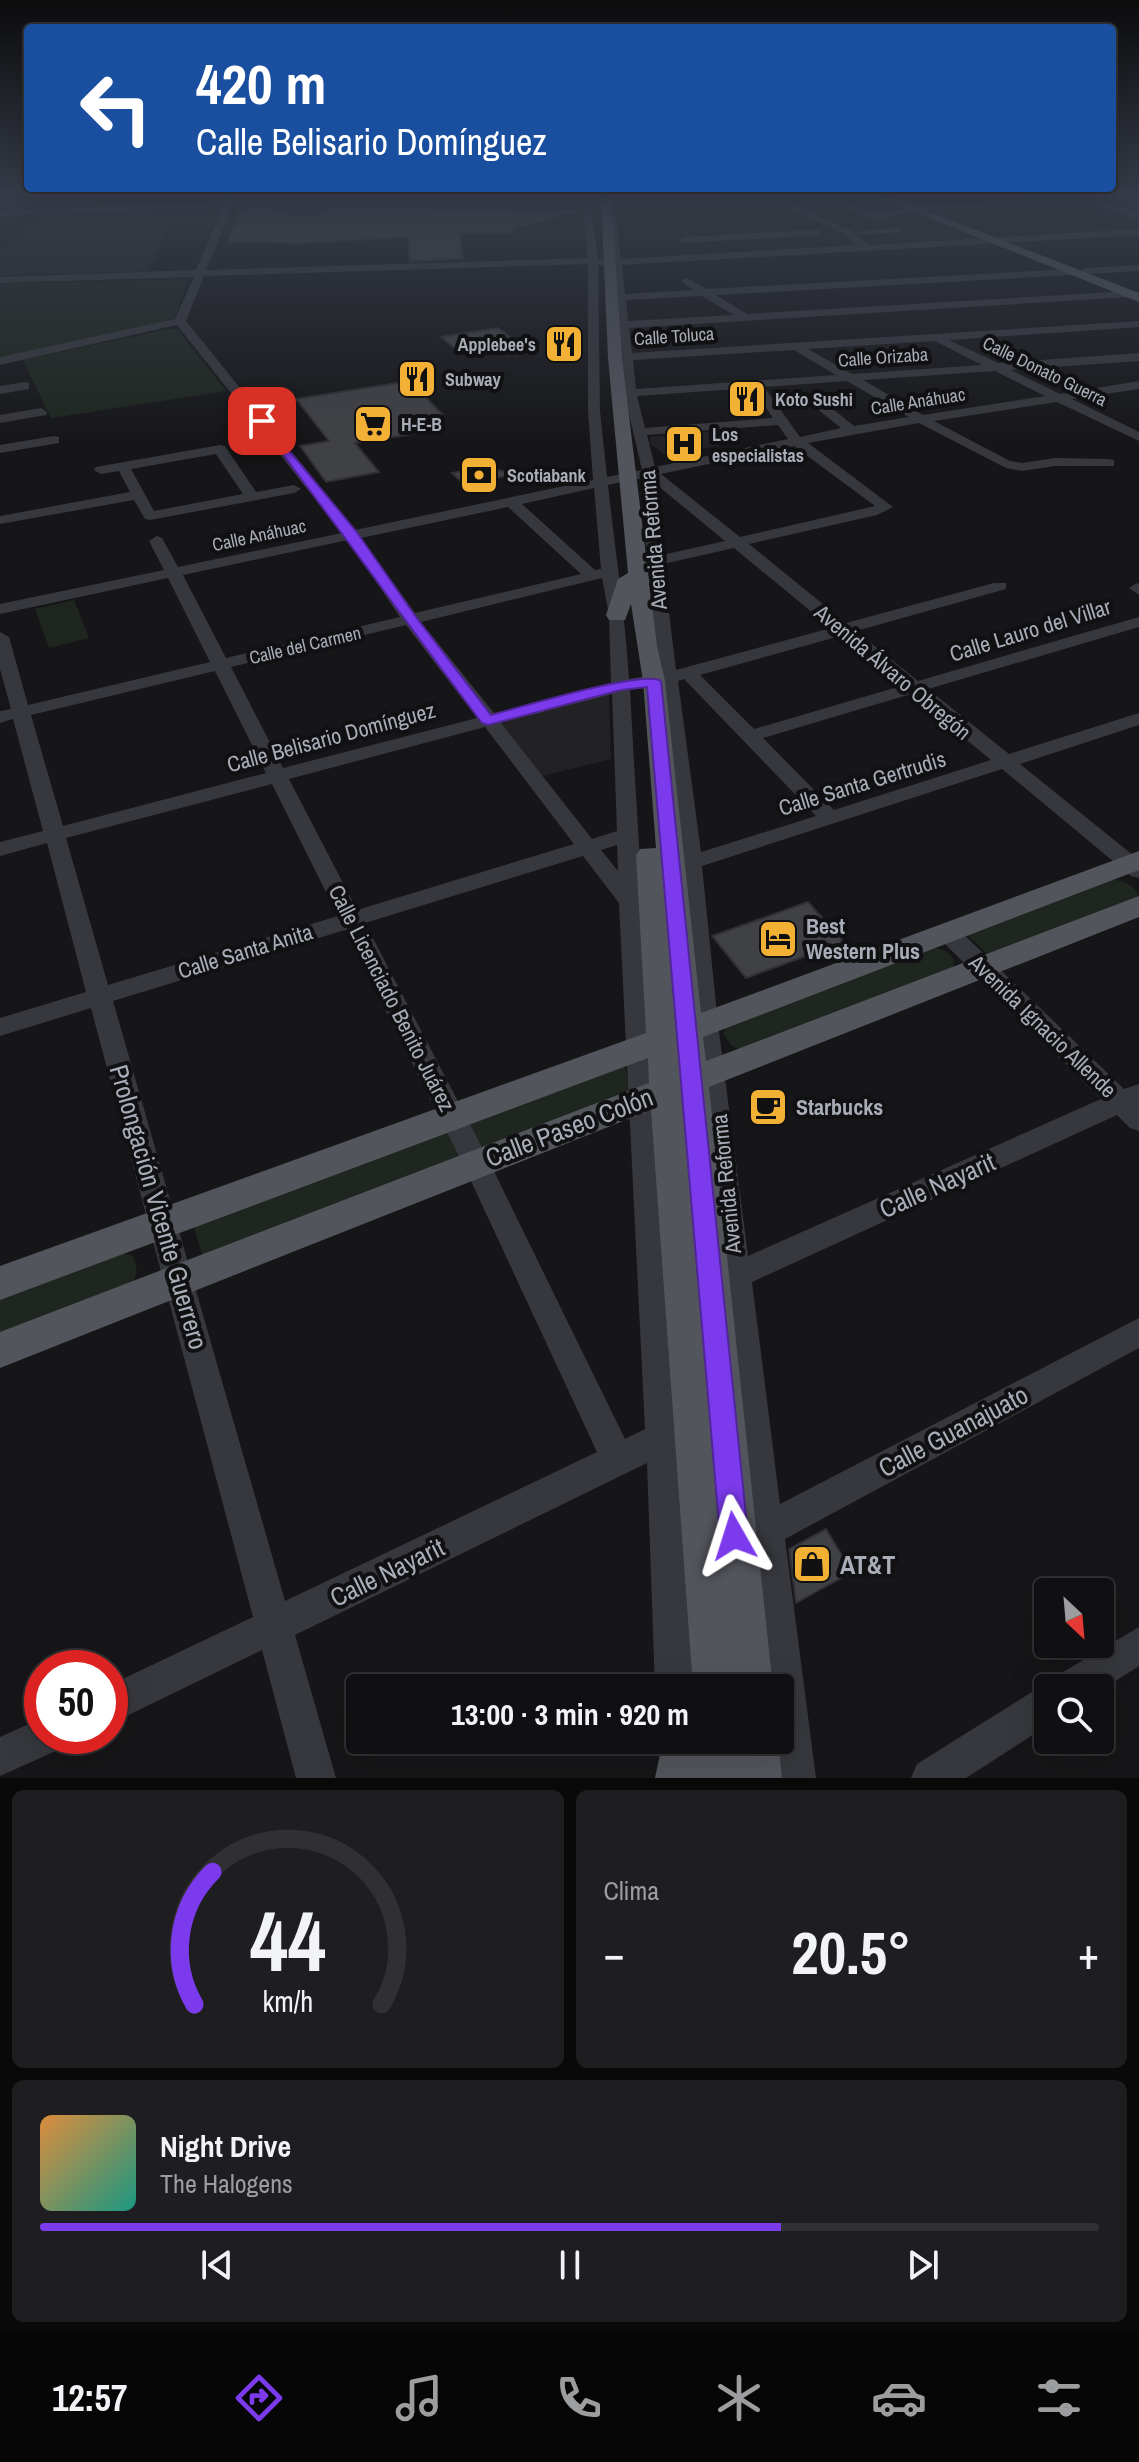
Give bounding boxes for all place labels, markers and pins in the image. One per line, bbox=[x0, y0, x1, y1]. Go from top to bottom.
restaurant icon: Applebee's bbox=[543, 323, 585, 365]
place label: Applebee's bbox=[458, 332, 536, 357]
restaurant icon: Subway bbox=[396, 358, 438, 400]
place label: Subway bbox=[445, 367, 502, 392]
restaurant icon: Koto Sushi bbox=[726, 378, 768, 420]
pin bbox=[228, 387, 296, 455]
place label: Koto Sushi bbox=[775, 387, 853, 412]
supermarket icon: H-E-B bbox=[352, 403, 394, 445]
place label: H-E-B bbox=[401, 412, 442, 437]
place label: Los especialistas bbox=[712, 422, 804, 468]
hospital icon: Los especialistas bbox=[663, 423, 705, 465]
bank icon: Scotiabank bbox=[458, 454, 500, 496]
place label: Scotiabank bbox=[507, 463, 587, 488]
place label: Best Western Plus bbox=[806, 911, 920, 966]
hotel icon: Best Western Plus bbox=[757, 918, 799, 960]
cafe icon: Starbucks bbox=[747, 1086, 789, 1128]
place label: Starbucks bbox=[796, 1092, 883, 1122]
shop icon: AT&T bbox=[791, 1543, 833, 1585]
place label: AT&T bbox=[840, 1547, 895, 1582]

